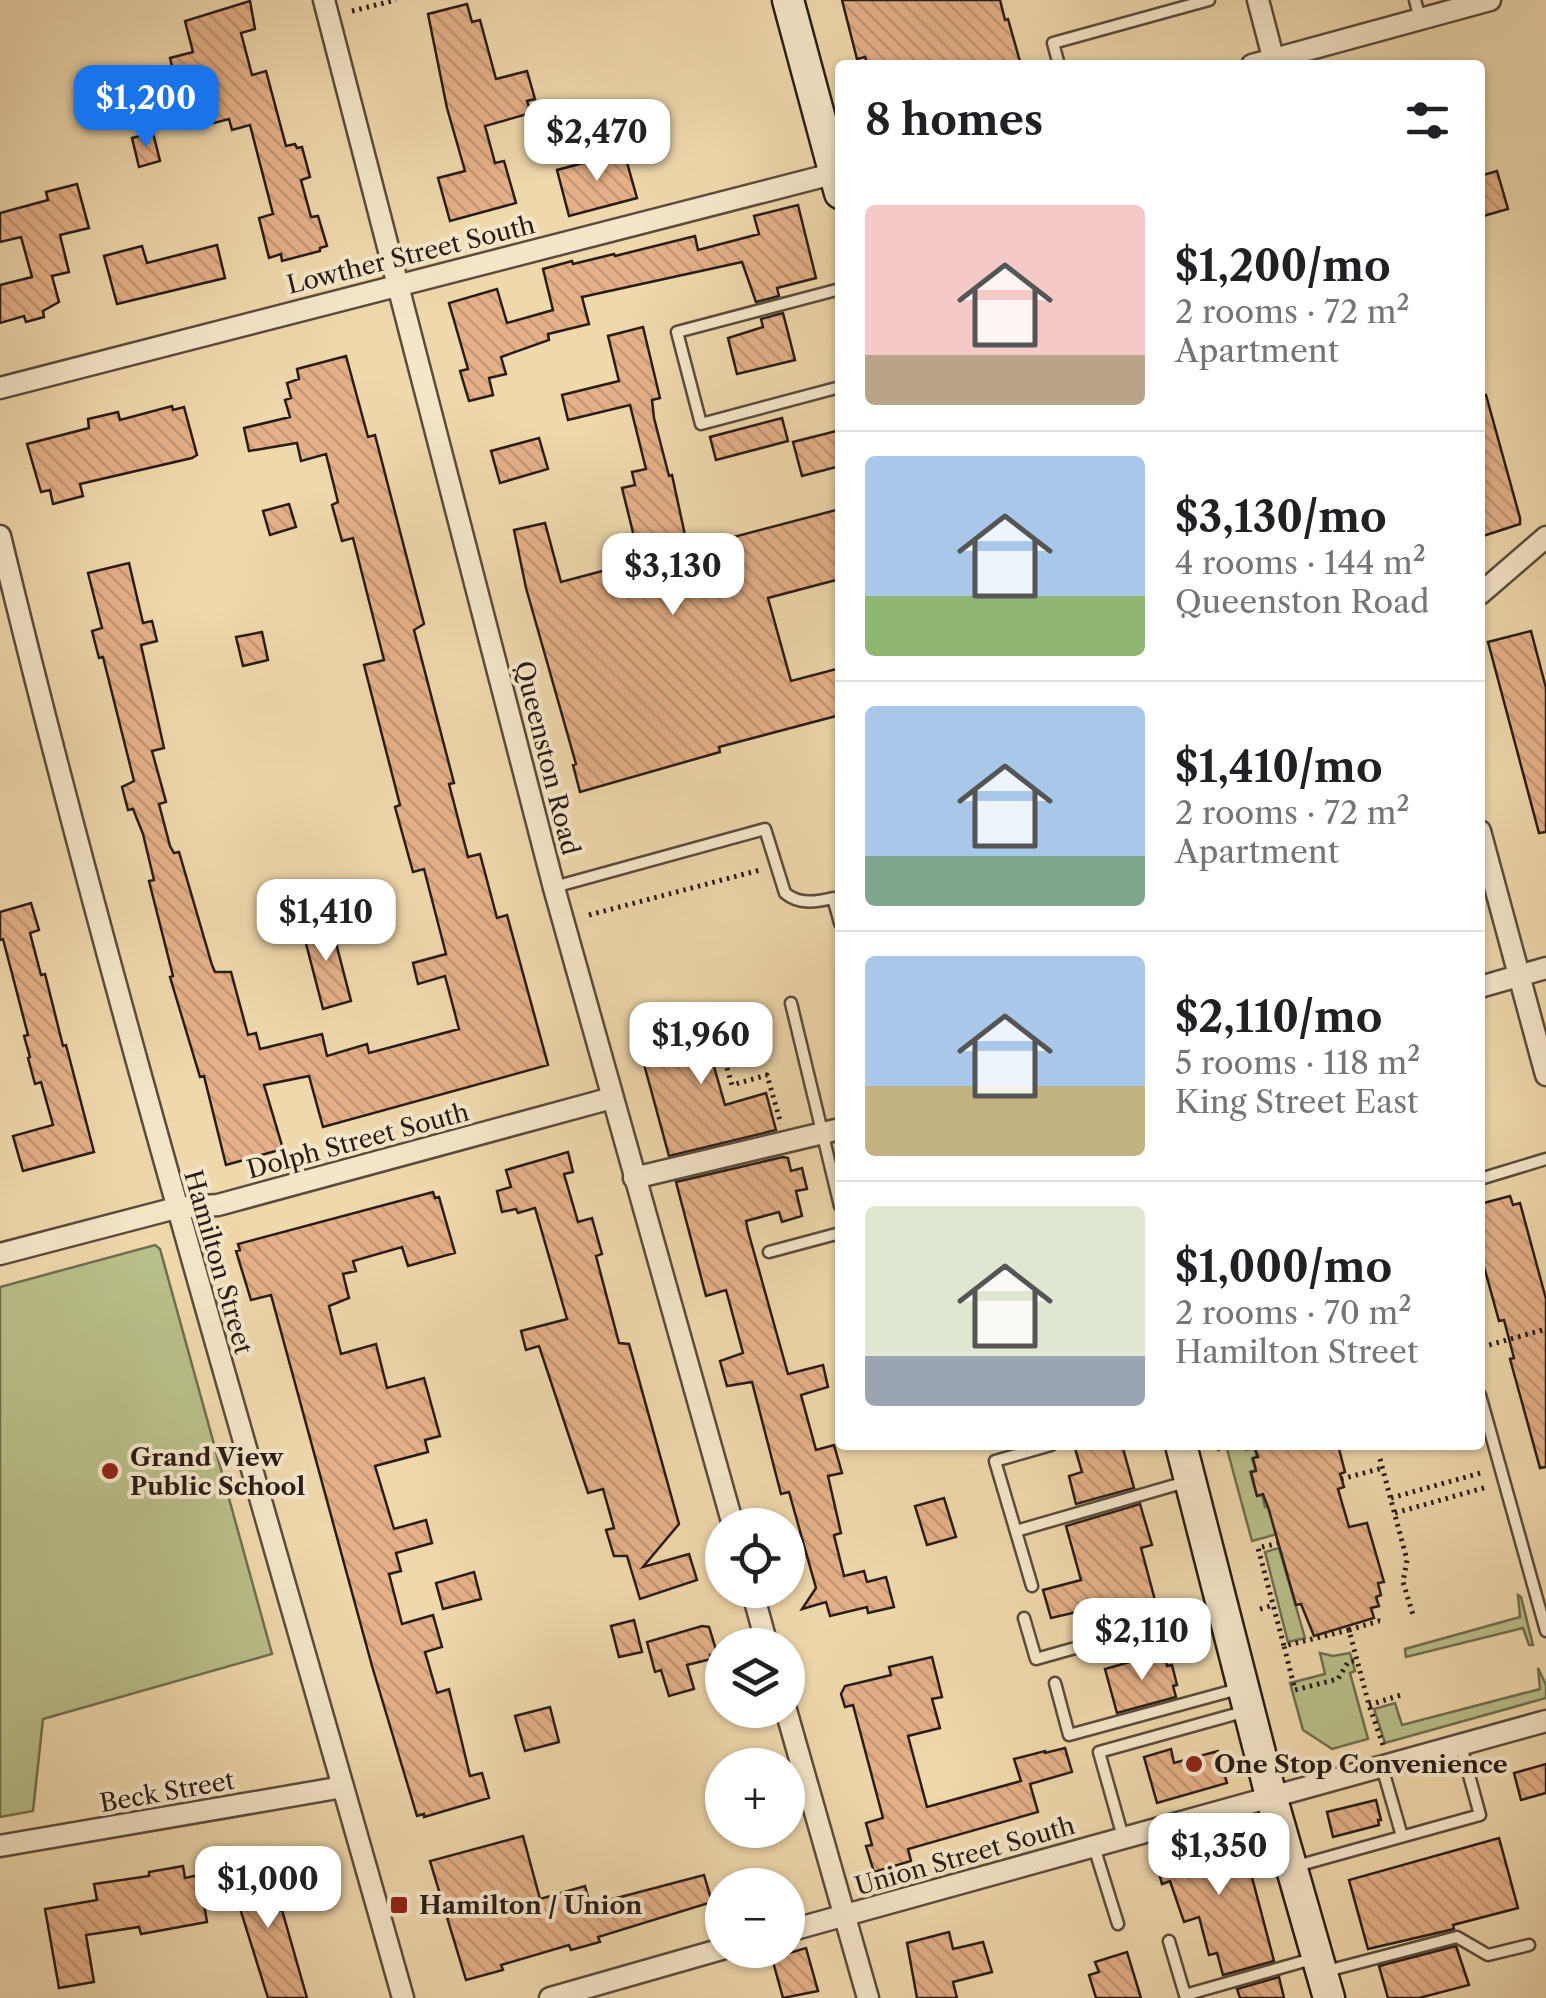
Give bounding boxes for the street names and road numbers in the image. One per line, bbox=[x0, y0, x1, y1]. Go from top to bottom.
street label: Lowther Street South bbox=[284, 209, 539, 301]
street label: Queenston Road bbox=[508, 658, 586, 858]
street label: Dolph Street South bbox=[244, 1096, 473, 1186]
street label: Hamilton Street bbox=[177, 1166, 259, 1358]
street label: Beck Street bbox=[97, 1765, 237, 1819]
street label: Union Street South bbox=[851, 1810, 1079, 1902]

